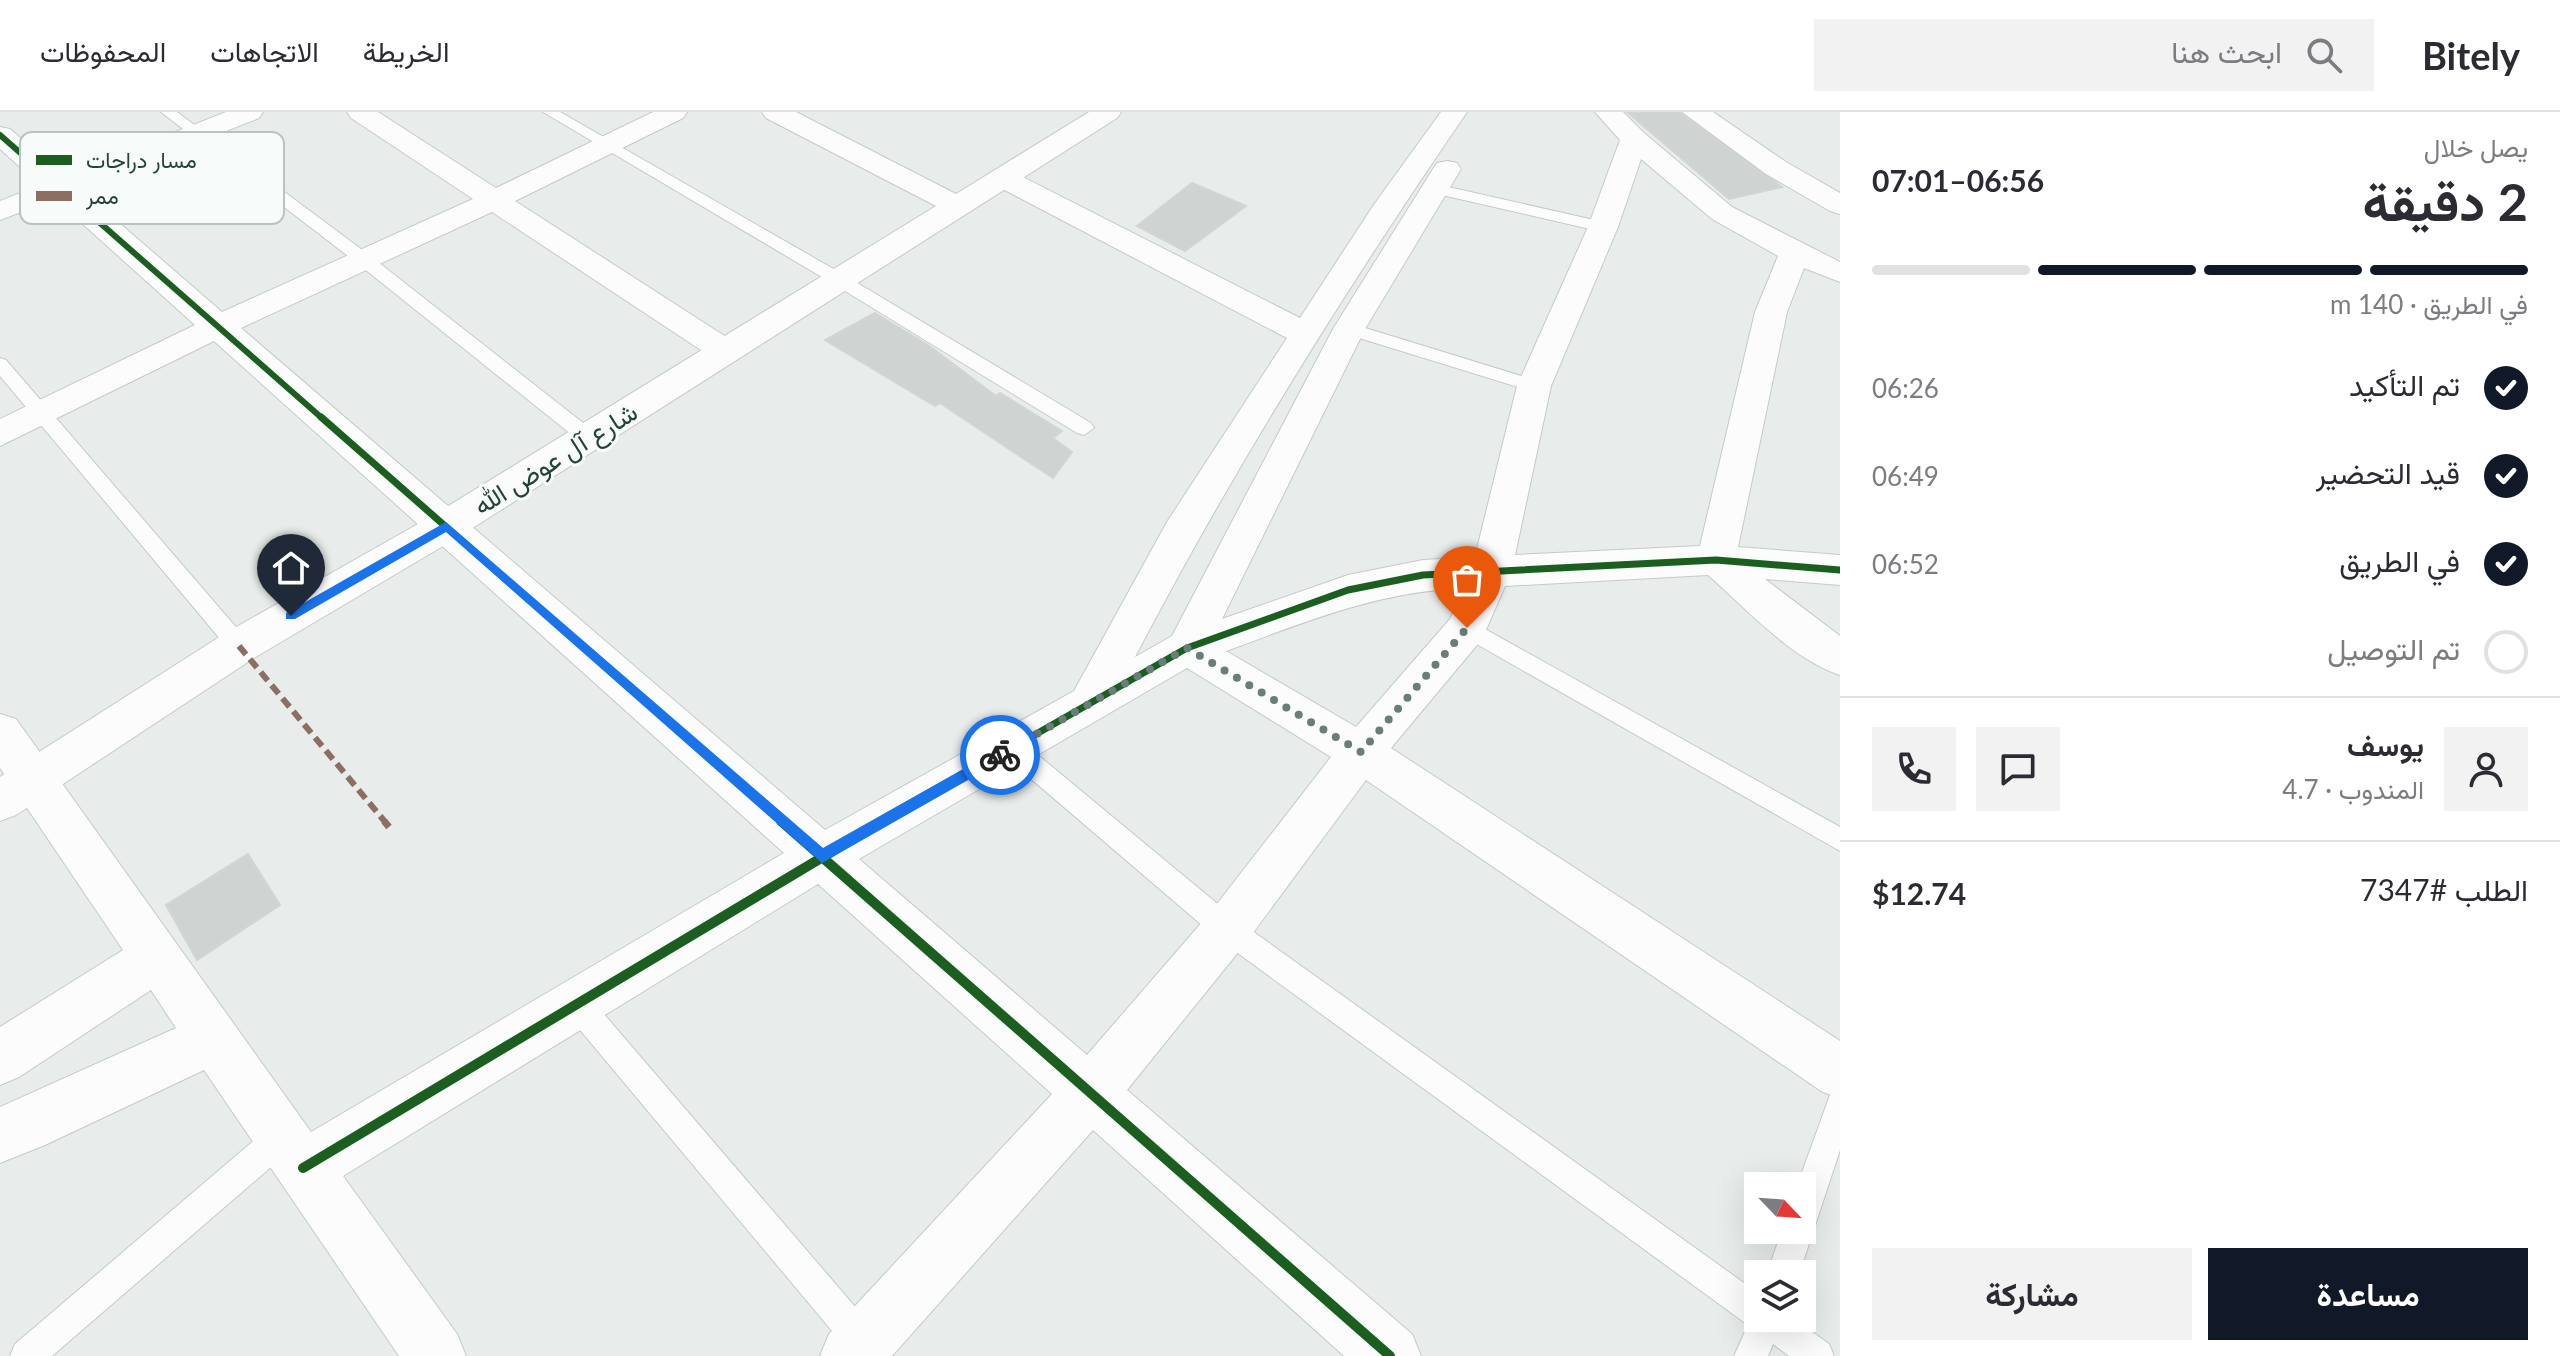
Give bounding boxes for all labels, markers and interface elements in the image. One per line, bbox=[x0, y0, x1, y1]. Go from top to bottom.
search box bbox=[1814, 19, 2374, 91]
text: Bitely bbox=[2422, 32, 2520, 78]
text: ابحث هنا bbox=[2171, 33, 2282, 69]
icon: search bbox=[2302, 33, 2346, 77]
text: المحفوظات bbox=[40, 34, 166, 68]
text: الاتجاهات bbox=[210, 34, 319, 68]
text: الخريطة bbox=[363, 34, 449, 68]
text: يصل خلال bbox=[2424, 131, 2528, 163]
legend bbox=[20, 132, 284, 224]
text: مسار دراجات bbox=[86, 146, 197, 174]
text: 06:56–07:01 bbox=[1872, 162, 2044, 198]
text: 2 دقيقة bbox=[2363, 170, 2528, 232]
text: ممر bbox=[85, 182, 119, 210]
text: في الطريق · 140 m bbox=[2330, 288, 2528, 320]
text: تم التأكيد bbox=[2349, 366, 2460, 402]
icon: check bbox=[2484, 366, 2528, 410]
text: 06:26 bbox=[1872, 372, 1939, 404]
street label: شارع آل عوض الله bbox=[467, 395, 644, 524]
text: قيد التحضير bbox=[2316, 454, 2460, 490]
icon: check bbox=[2484, 454, 2528, 498]
text: 06:49 bbox=[1872, 460, 1939, 492]
pin bbox=[257, 534, 325, 616]
text: في الطريق bbox=[2339, 542, 2460, 578]
icon: check bbox=[2484, 542, 2528, 586]
icon: home bbox=[269, 546, 313, 590]
pin bbox=[1433, 546, 1501, 628]
text: 06:52 bbox=[1872, 548, 1939, 580]
icon: bag bbox=[1445, 558, 1489, 602]
text: تم التوصيل bbox=[2327, 630, 2460, 666]
courier bbox=[960, 715, 1040, 795]
text: يوسف bbox=[2347, 726, 2424, 762]
button: phone bbox=[1872, 727, 1956, 811]
button: chat bbox=[1976, 727, 2060, 811]
button: person bbox=[2444, 727, 2528, 811]
icon: bike bbox=[978, 733, 1022, 777]
text: المندوب · 4.7 bbox=[2282, 773, 2424, 805]
text: الطلب #7347 bbox=[2360, 871, 2528, 907]
text: $12.74 bbox=[1872, 875, 1966, 911]
north arrow bbox=[1744, 1172, 1816, 1244]
map controls bbox=[1744, 1172, 1816, 1332]
button: مشاركة bbox=[1872, 1248, 2192, 1340]
button: مساعدة bbox=[2208, 1248, 2528, 1340]
button: layers bbox=[1744, 1260, 1816, 1332]

